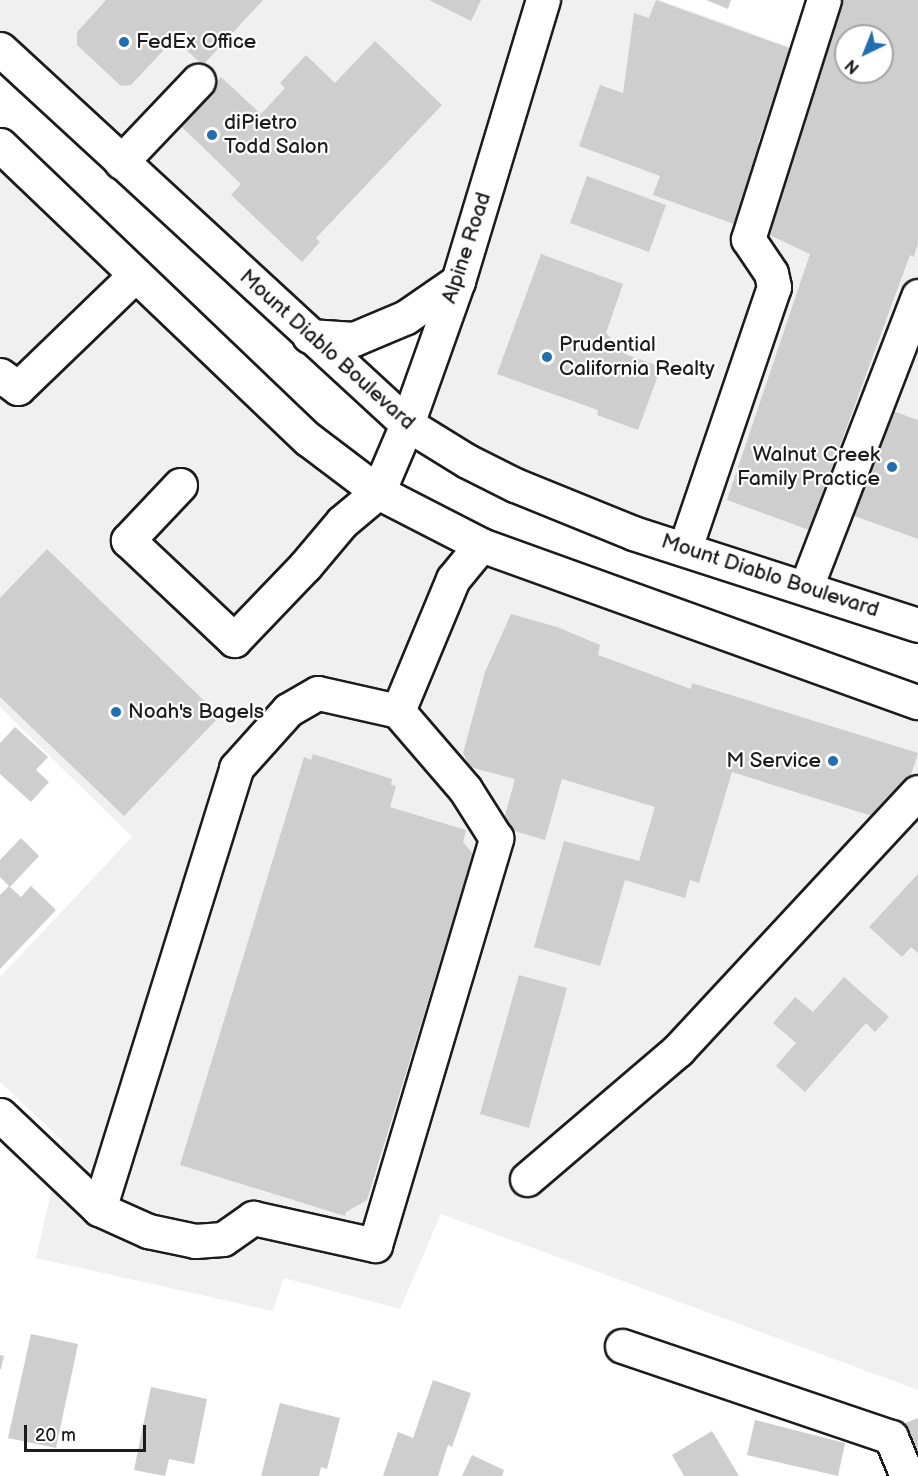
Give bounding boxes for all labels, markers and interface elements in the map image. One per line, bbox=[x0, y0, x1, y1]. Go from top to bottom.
north arrow bbox=[834, 24, 894, 84]
place label: FedEx Office bbox=[136, 29, 256, 55]
marker: FedEx Office bbox=[117, 35, 131, 49]
text: N bbox=[842, 55, 864, 77]
place label: diPietro Todd Salon bbox=[224, 110, 329, 160]
marker: diPietro Todd Salon bbox=[205, 128, 219, 142]
street label: Alpine Road bbox=[437, 189, 497, 307]
street label: Mount Diablo Boulevard bbox=[234, 265, 420, 435]
place label: Prudential California Realty bbox=[559, 332, 715, 382]
marker: Prudential California Realty bbox=[540, 350, 554, 364]
place label: Walnut Creek Family Practice bbox=[736, 442, 880, 492]
marker: Walnut Creek Family Practice bbox=[885, 460, 899, 474]
street label: Mount Diablo Boulevard bbox=[658, 529, 882, 623]
place label: Noah's Bagels bbox=[128, 699, 264, 725]
marker: Noah's Bagels bbox=[109, 705, 123, 719]
place label: M Service bbox=[726, 748, 821, 774]
marker: M Service bbox=[826, 754, 840, 768]
scale bar bbox=[27, 1413, 148, 1451]
text: 20 m bbox=[35, 1425, 76, 1446]

